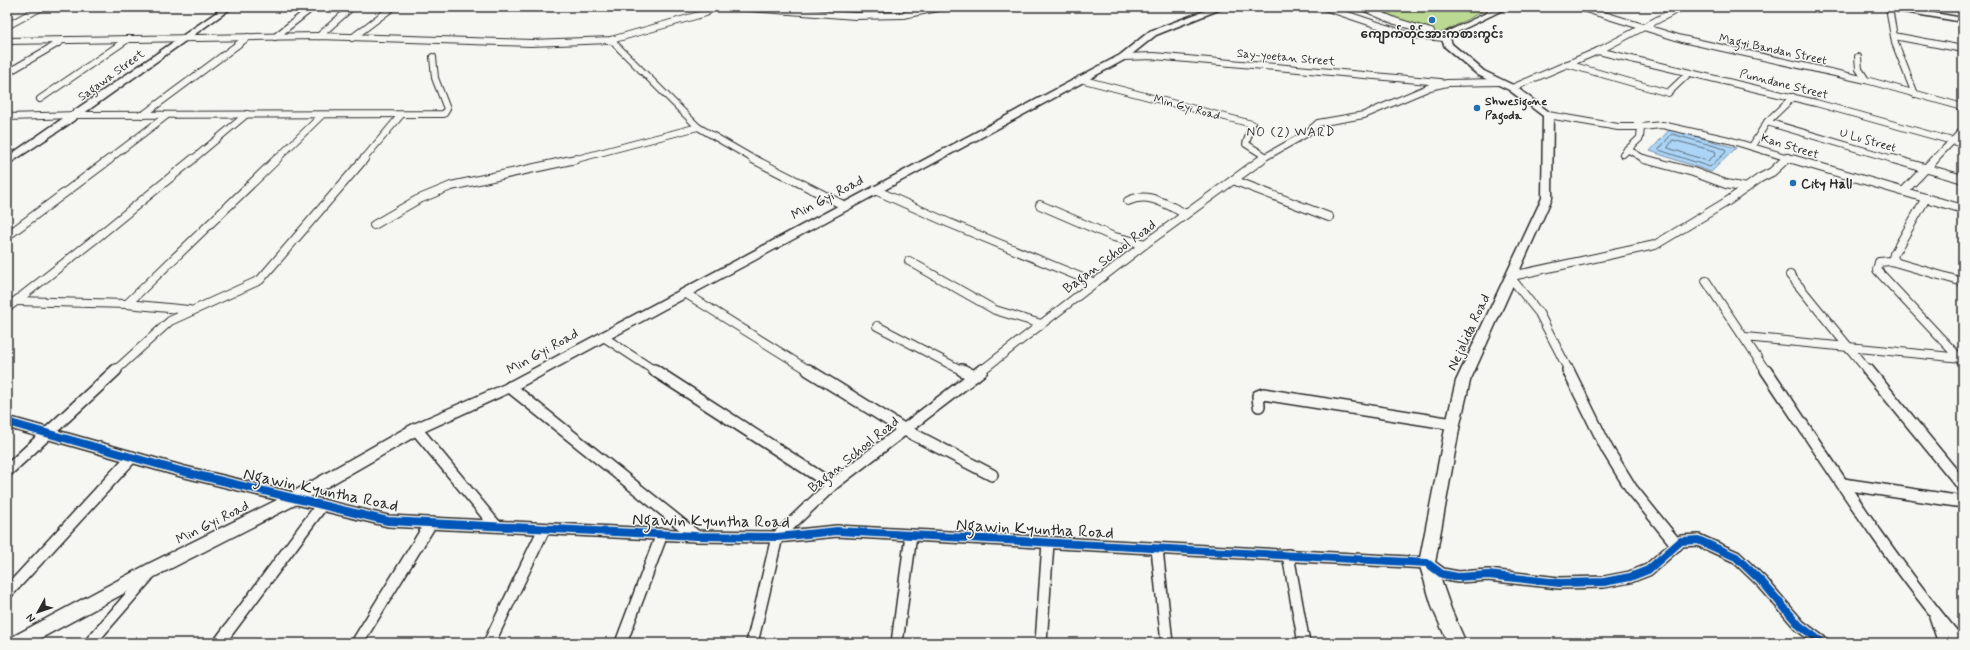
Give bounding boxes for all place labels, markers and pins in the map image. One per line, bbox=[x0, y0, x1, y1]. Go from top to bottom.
marker: ကျောက်တိုင်အားကစားကွင်း bbox=[1427, 15, 1437, 25]
place label: ကျောက်တိုင်အားကစားကွင်း bbox=[1361, 24, 1503, 45]
place label: Shwesigone Pagoda bbox=[1485, 94, 1547, 125]
marker: Shwesigone Pagoda bbox=[1472, 103, 1482, 113]
place label: City Hall bbox=[1801, 175, 1852, 193]
marker: City Hall bbox=[1788, 178, 1798, 188]

